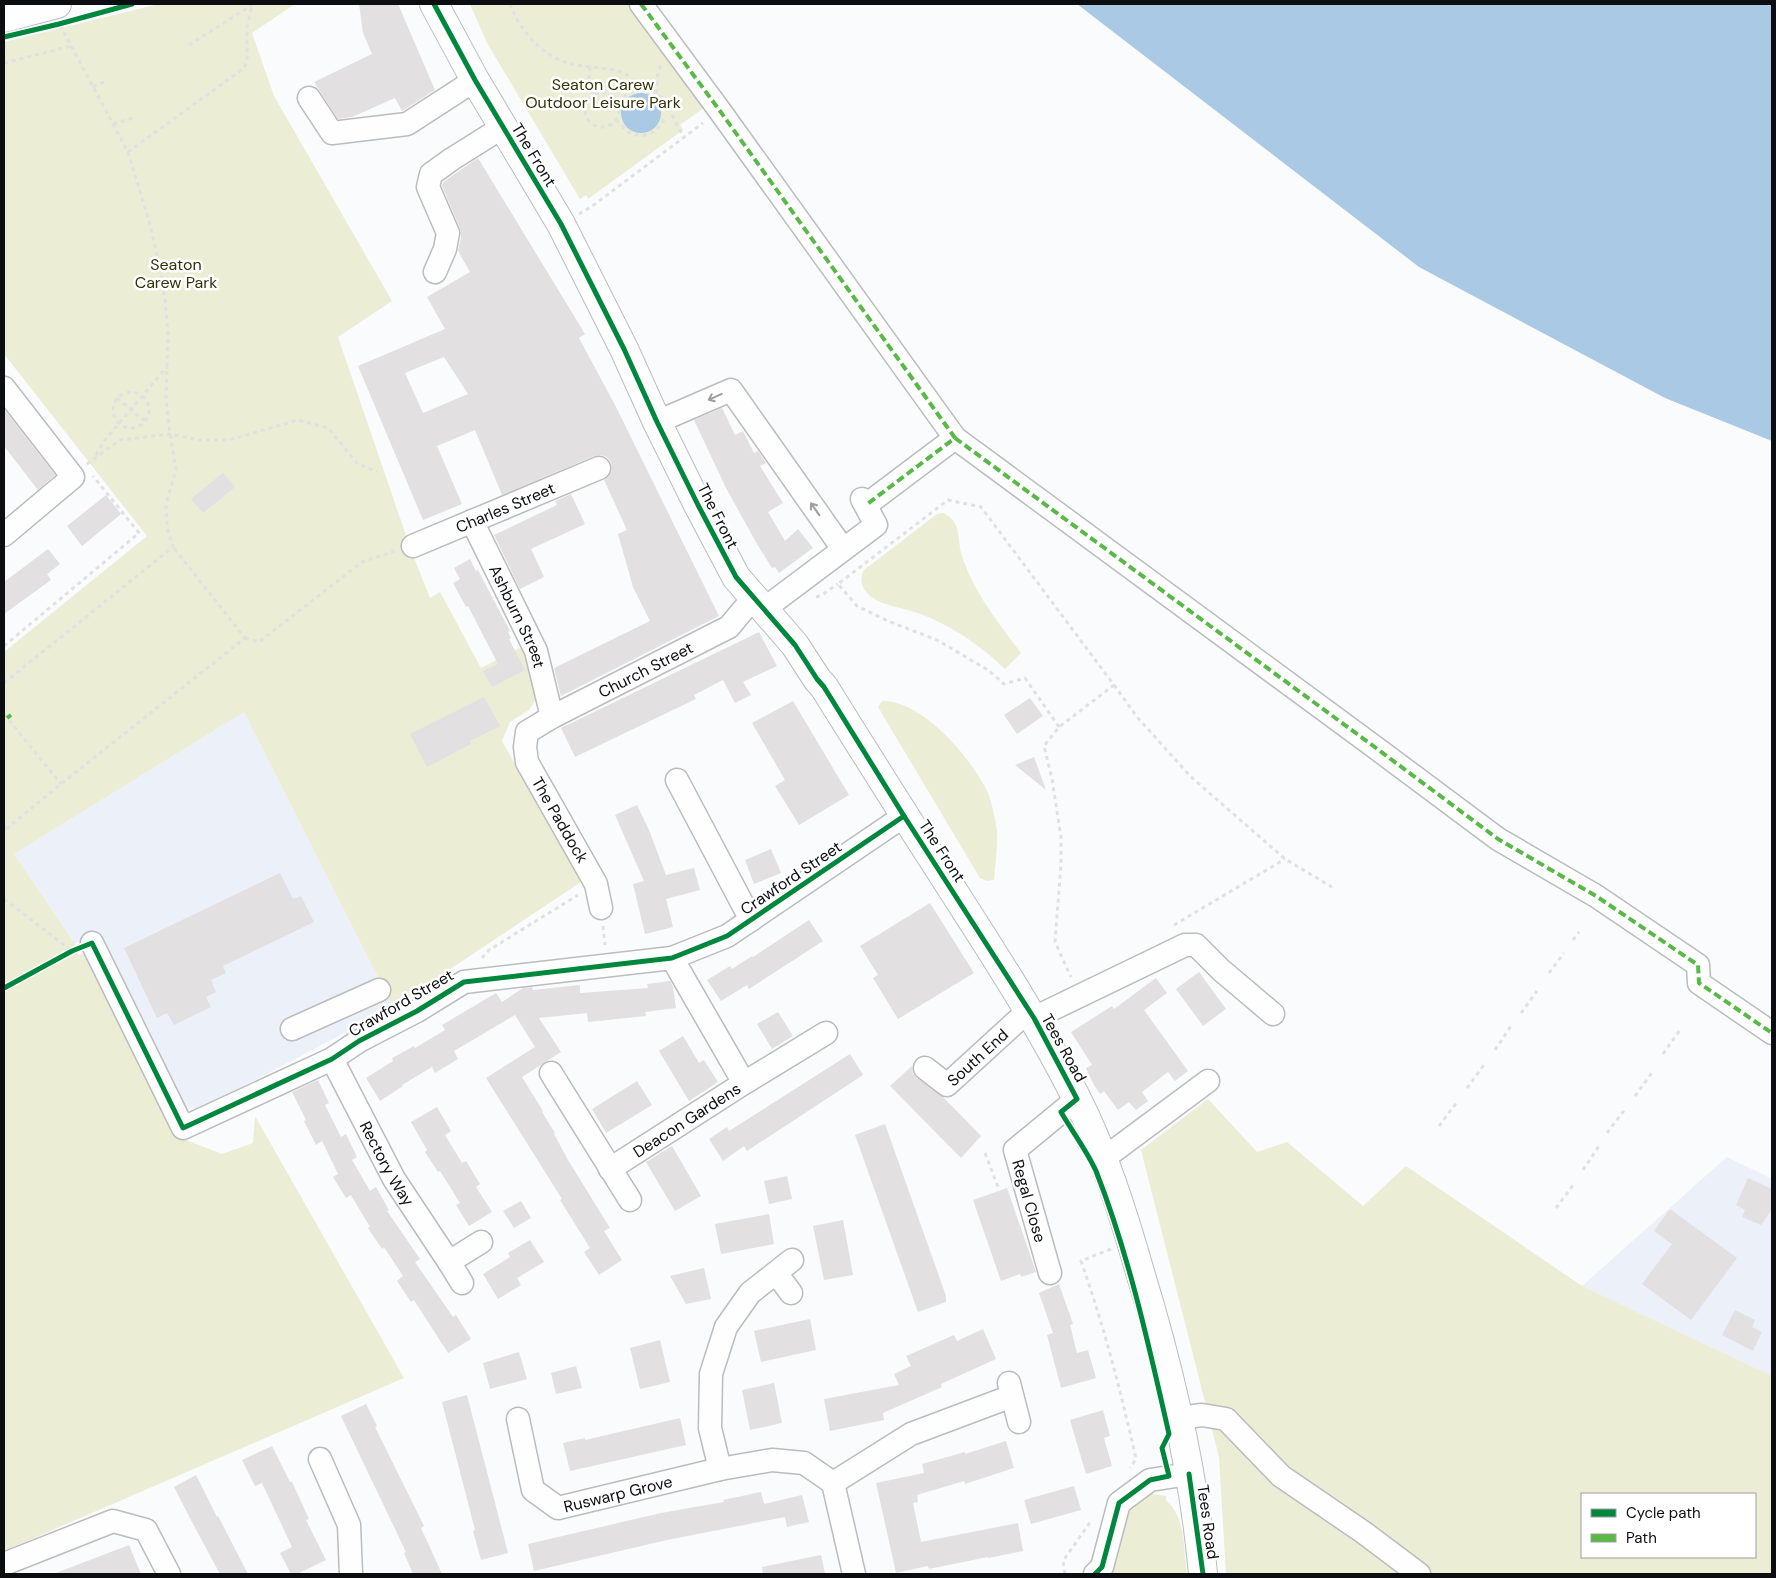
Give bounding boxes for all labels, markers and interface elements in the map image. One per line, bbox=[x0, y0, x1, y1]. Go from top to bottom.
park label: Seaton Carew Outdoor Leisure Park bbox=[525, 74, 681, 113]
street label: The Front bbox=[507, 119, 561, 191]
park label: Seaton Carew Park bbox=[135, 254, 217, 293]
one-way arrow bbox=[708, 392, 723, 402]
street label: Charles Street bbox=[452, 477, 558, 537]
street label: The Front bbox=[693, 480, 743, 552]
one-way arrow bbox=[810, 502, 820, 516]
street label: Ashburn Street bbox=[485, 561, 550, 670]
street label: Church Street bbox=[595, 637, 696, 702]
street label: The Paddock bbox=[527, 773, 593, 867]
street label: The Front bbox=[914, 816, 970, 886]
street label: Crawford Street bbox=[736, 836, 846, 920]
street label: Crawford Street bbox=[345, 964, 457, 1042]
street label: Tees Road bbox=[1037, 1010, 1091, 1086]
street label: South End bbox=[942, 1024, 1013, 1091]
street label: Deacon Gardens bbox=[629, 1078, 744, 1162]
street label: Rectory Way bbox=[355, 1117, 419, 1210]
street label: Regal Close bbox=[1007, 1157, 1051, 1245]
street label: Ruswarp Grove bbox=[561, 1470, 674, 1517]
street label: Tees Road bbox=[1192, 1483, 1224, 1561]
legend bbox=[1581, 1493, 1756, 1558]
text: Cycle path bbox=[1626, 1503, 1701, 1523]
text: Path bbox=[1626, 1528, 1657, 1548]

